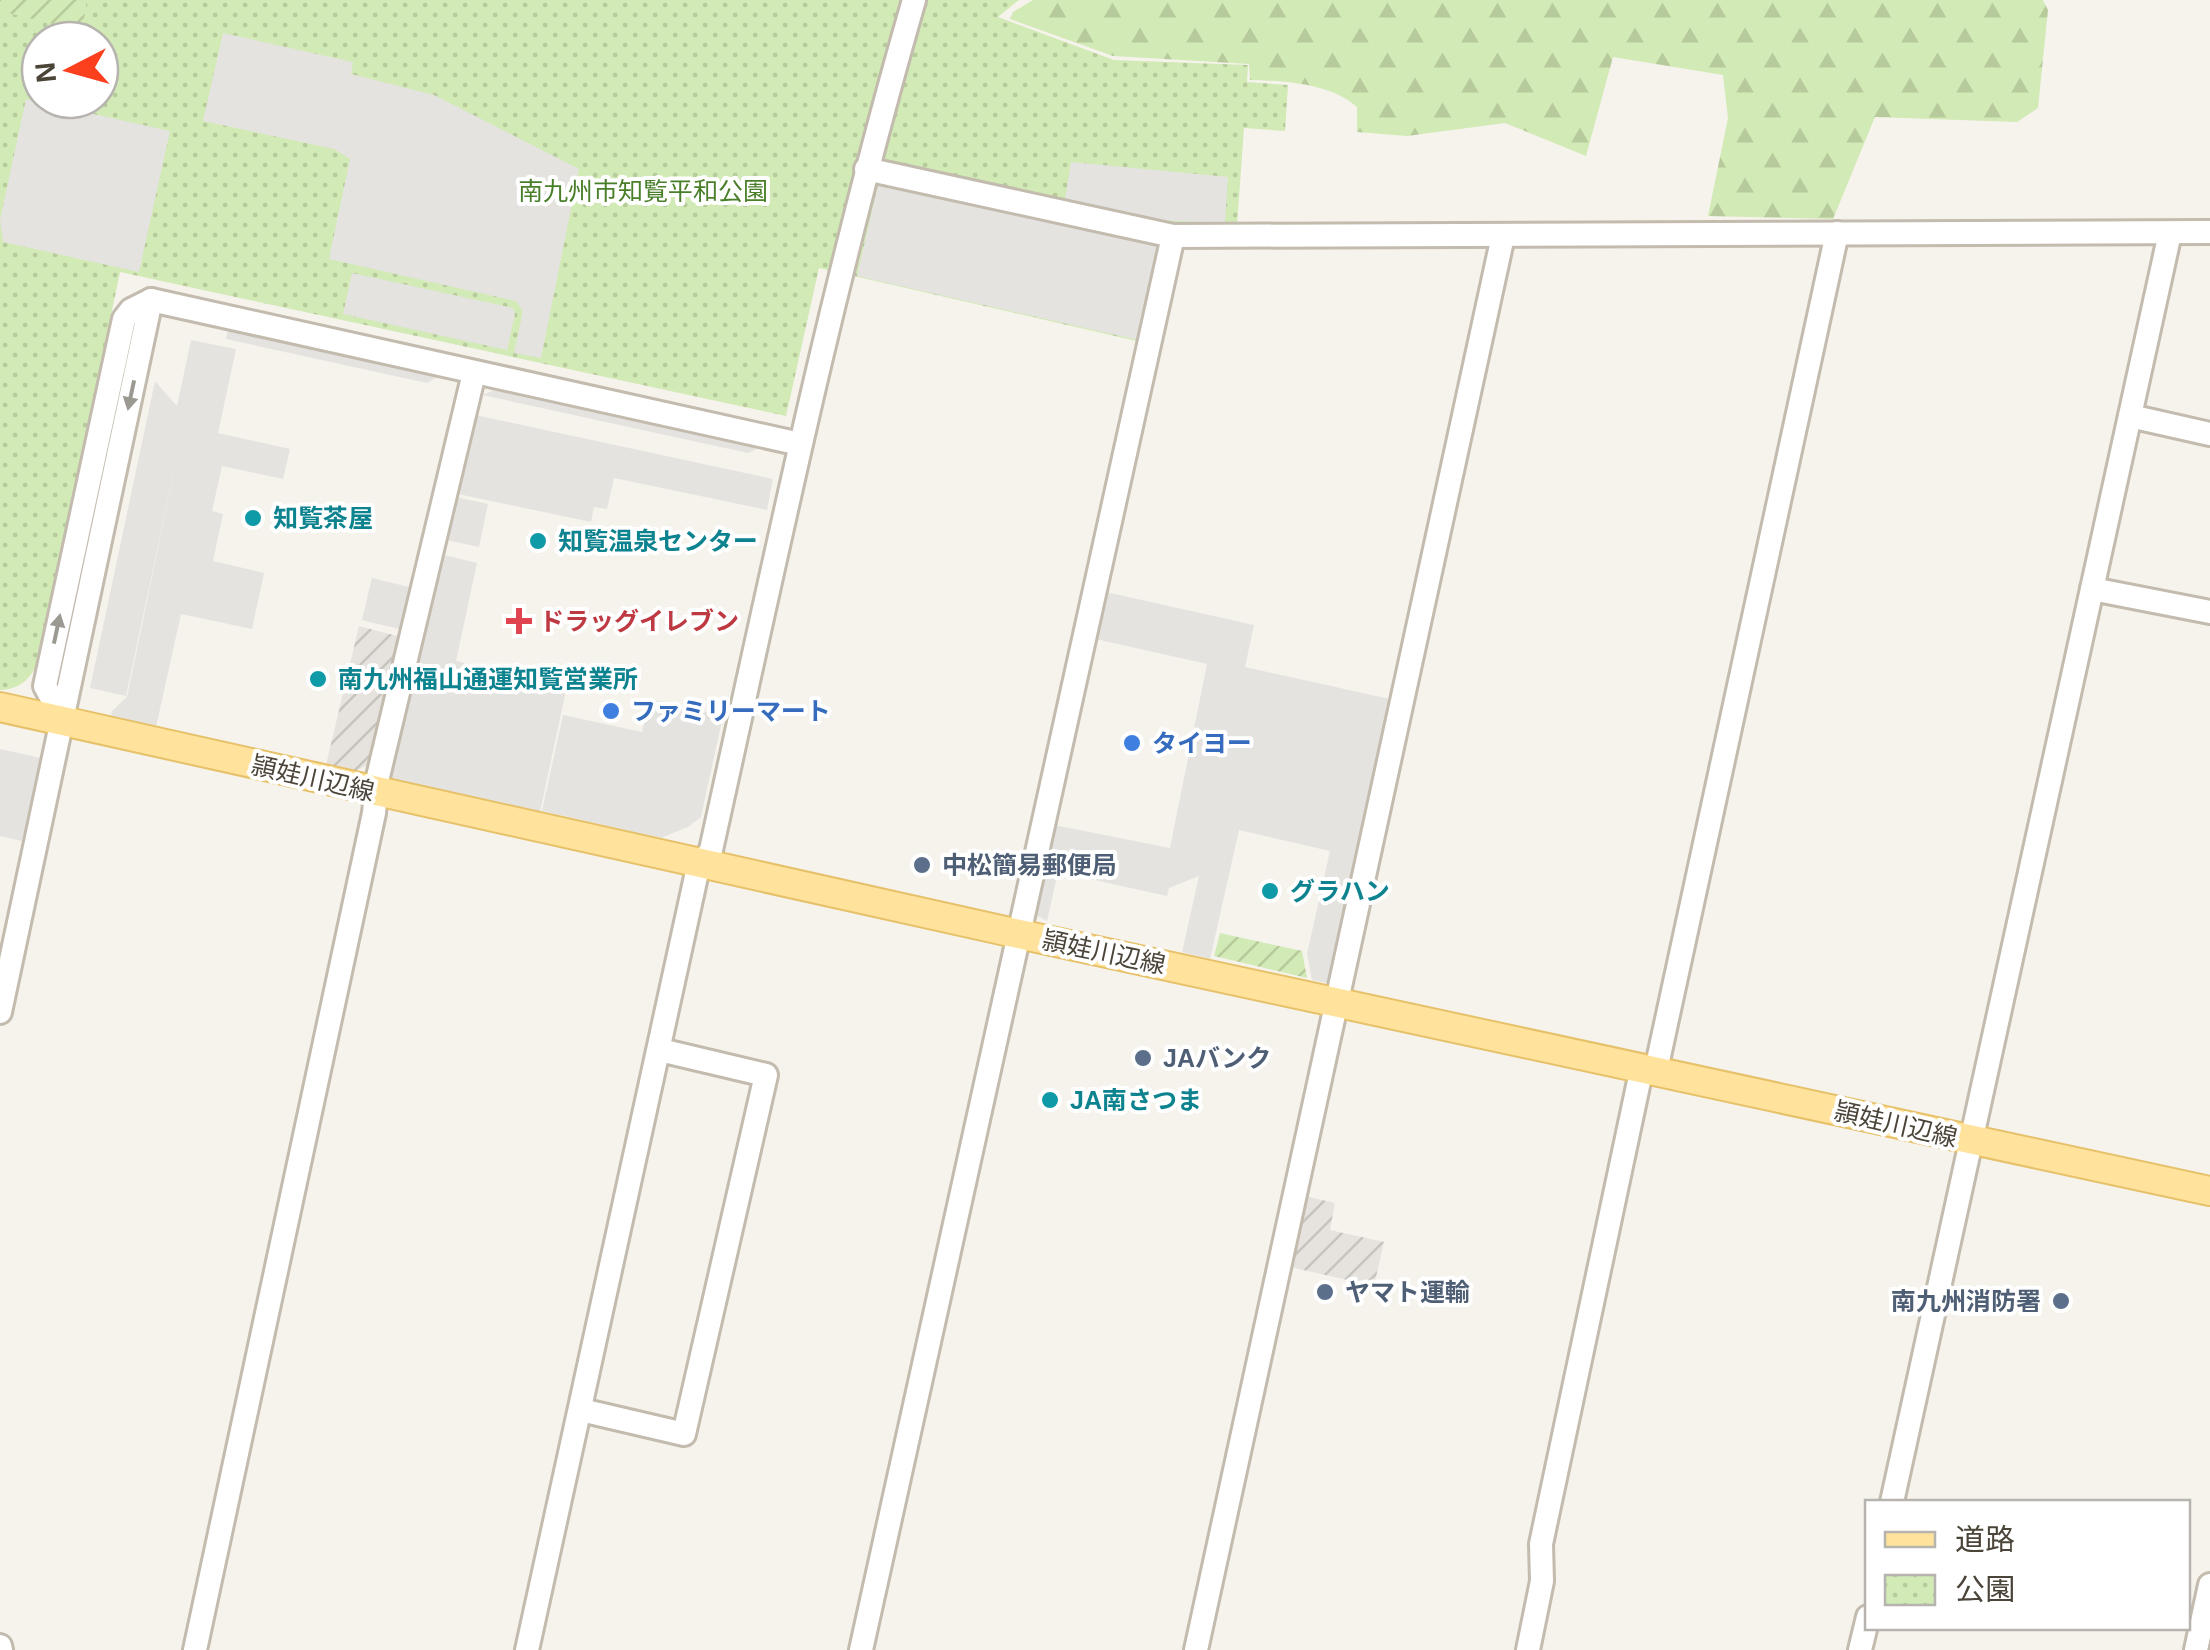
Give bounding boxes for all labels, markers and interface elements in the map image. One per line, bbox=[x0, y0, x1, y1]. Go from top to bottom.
north arrow bbox=[20, 20, 120, 120]
text: N bbox=[29, 61, 62, 84]
park label: 南九州市知覧平和公園 bbox=[518, 177, 768, 205]
one-way arrow bbox=[123, 380, 139, 411]
place label: 知覧茶屋 bbox=[273, 504, 373, 532]
marker: 知覧茶屋 bbox=[242, 507, 264, 529]
place label: 知覧温泉センター bbox=[558, 527, 758, 555]
marker: 知覧温泉センター bbox=[527, 530, 549, 552]
place label: ドラッグイレブン bbox=[539, 607, 739, 635]
marker: ドラッグイレブン bbox=[508, 610, 530, 632]
one-way arrow bbox=[50, 613, 65, 644]
place label: 南九州福山通運知覧営業所 bbox=[338, 665, 638, 693]
marker: 南九州福山通運知覧営業所 bbox=[307, 668, 329, 690]
place label: ファミリーマート bbox=[631, 697, 831, 725]
marker: ファミリーマート bbox=[600, 700, 622, 722]
place label: タイヨー bbox=[1152, 729, 1252, 757]
marker: タイヨー bbox=[1121, 732, 1143, 754]
street label: 頴娃川辺線 bbox=[249, 750, 377, 806]
place label: 中松簡易郵便局 bbox=[942, 851, 1117, 879]
marker: 中松簡易郵便局 bbox=[911, 854, 933, 876]
place label: グラハン bbox=[1290, 877, 1390, 905]
marker: グラハン bbox=[1259, 880, 1281, 902]
street label: 頴娃川辺線 bbox=[1040, 925, 1168, 979]
place label: JAバンク bbox=[1163, 1044, 1271, 1072]
marker: JAバンク bbox=[1132, 1047, 1154, 1069]
place label: JA南さつま bbox=[1070, 1086, 1202, 1114]
marker: JA南さつま bbox=[1039, 1089, 1061, 1111]
street label: 頴娃川辺線 bbox=[1832, 1096, 1960, 1152]
place label: ヤマト運輸 bbox=[1345, 1278, 1470, 1306]
marker: ヤマト運輸 bbox=[1314, 1281, 1336, 1303]
place label: 南九州消防署 bbox=[1891, 1287, 2041, 1315]
marker: 南九州消防署 bbox=[2050, 1290, 2072, 1312]
legend bbox=[1865, 1500, 2190, 1630]
text: 道路 bbox=[1955, 1523, 2015, 1556]
text: 公園 bbox=[1955, 1573, 2015, 1606]

